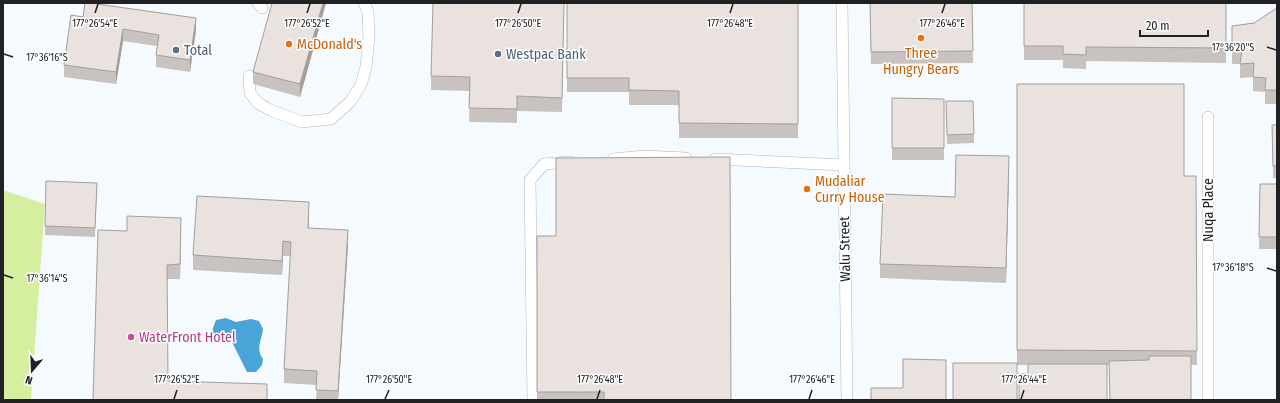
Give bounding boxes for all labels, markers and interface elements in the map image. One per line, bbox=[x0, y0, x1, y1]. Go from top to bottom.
scale bar bbox=[1140, 12, 1208, 38]
text: 177°26'54"E bbox=[72, 18, 118, 30]
text: 177°26'52"E bbox=[284, 18, 330, 30]
text: 177°26'50"E bbox=[495, 18, 541, 30]
text: 177°26'48"E bbox=[707, 18, 753, 30]
text: 177°26'46"E bbox=[919, 18, 965, 30]
text: 20 m bbox=[1146, 19, 1170, 33]
marker: Three Hungry Bears bbox=[916, 33, 926, 43]
place label: McDonald's bbox=[297, 36, 362, 53]
marker: McDonald's bbox=[284, 39, 294, 49]
place label: Total bbox=[184, 42, 212, 59]
text: 17°36'20"S bbox=[1212, 42, 1254, 54]
marker: Total bbox=[171, 45, 181, 55]
place label: Three Hungry Bears bbox=[883, 45, 959, 78]
place label: Westpac Bank bbox=[506, 46, 586, 63]
marker: Westpac Bank bbox=[493, 49, 503, 59]
text: 17°36'16"S bbox=[26, 52, 68, 64]
place label: Mudaliar Curry House bbox=[815, 173, 885, 206]
street label: Nuqa Place bbox=[1200, 178, 1217, 242]
marker: Mudaliar Curry House bbox=[802, 184, 812, 194]
street label: Walu Street bbox=[836, 216, 854, 282]
text: 17°36'18"S bbox=[1212, 262, 1254, 274]
text: 17°36'14"S bbox=[26, 273, 68, 285]
place label: WaterFront Hotel bbox=[139, 329, 236, 346]
marker: WaterFront Hotel bbox=[126, 332, 136, 342]
north arrow bbox=[12, 351, 52, 391]
text: N bbox=[24, 373, 34, 387]
text: 177°26'52"E bbox=[154, 374, 200, 386]
text: 177°26'50"E bbox=[366, 374, 412, 386]
text: 177°26'48"E bbox=[577, 374, 623, 386]
text: 177°26'46"E bbox=[789, 374, 835, 386]
text: 177°26'44"E bbox=[1001, 374, 1047, 386]

